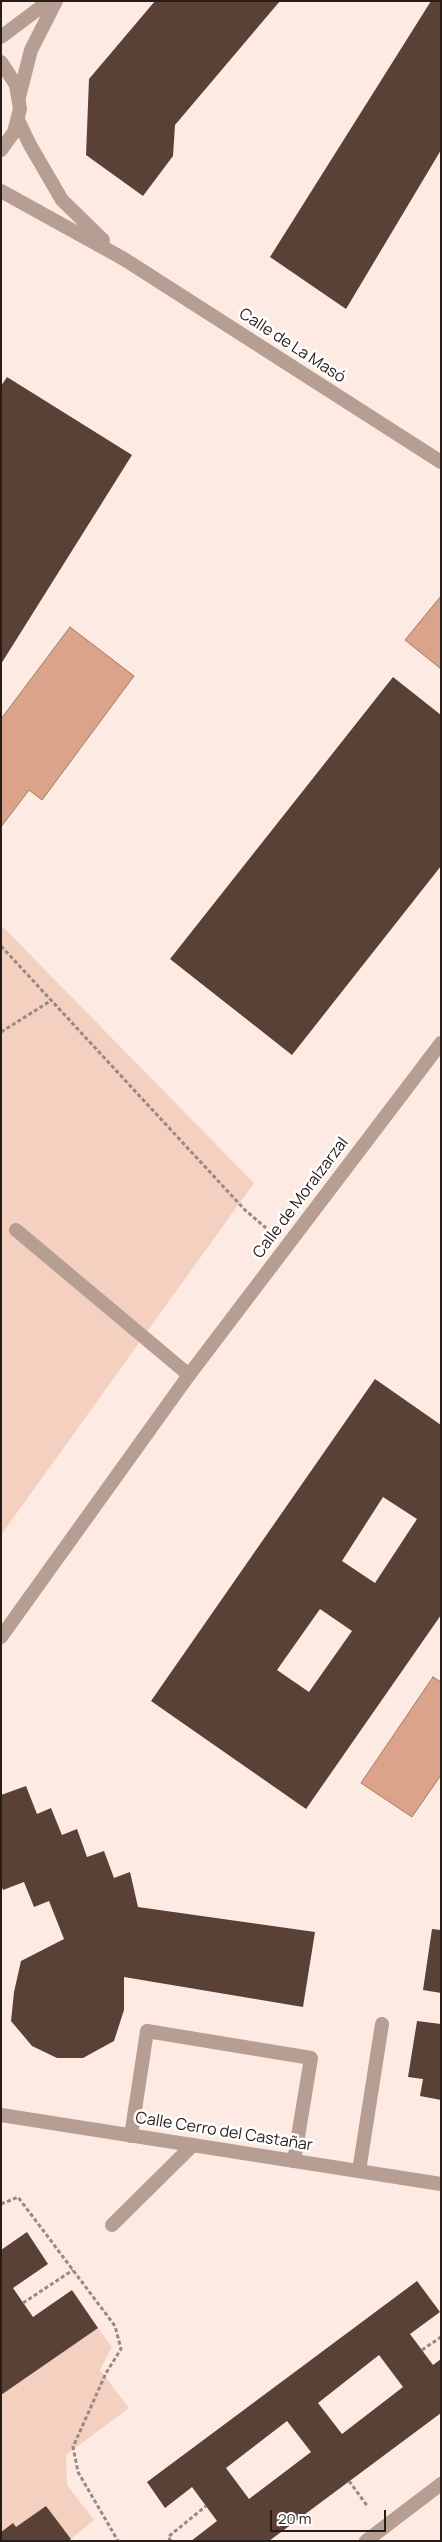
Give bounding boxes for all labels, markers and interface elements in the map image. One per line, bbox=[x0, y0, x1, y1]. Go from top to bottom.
street label: Calle de La Masó bbox=[235, 304, 349, 388]
street label: Calle de Moralzarzal bbox=[249, 1134, 353, 1262]
street label: Calle Cerro del Castañar bbox=[134, 2109, 314, 2155]
scale bar bbox=[272, 2500, 388, 2532]
text: 20 m bbox=[278, 2508, 311, 2529]

